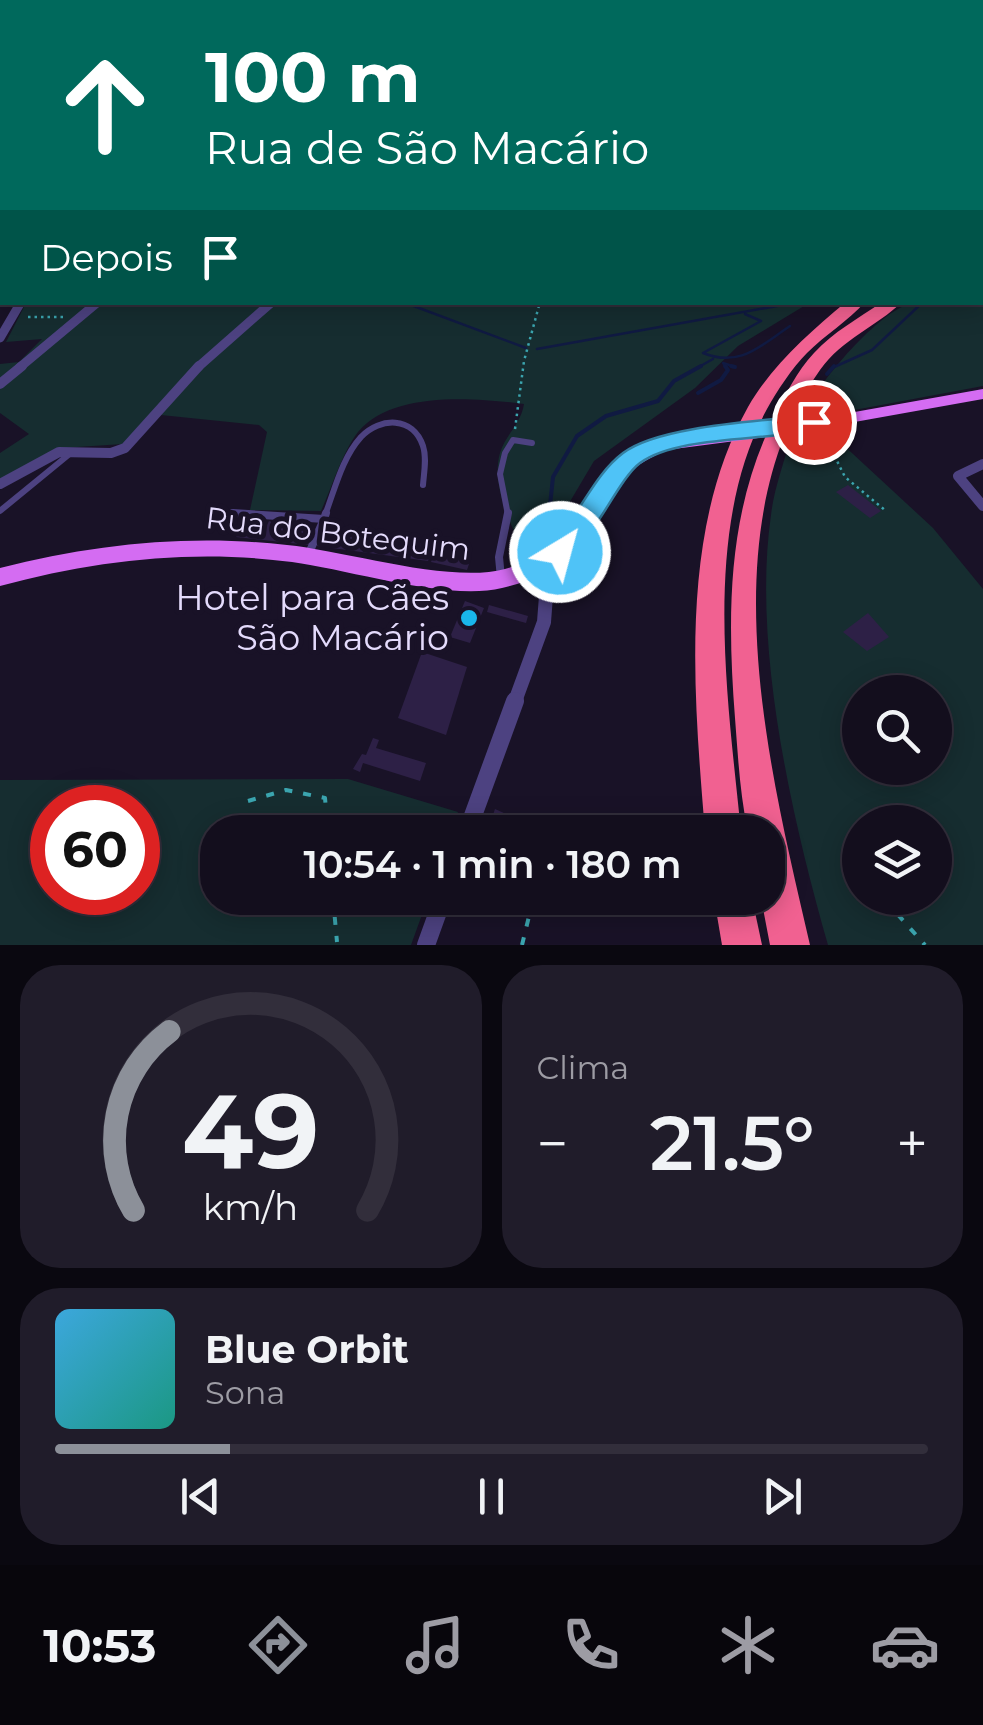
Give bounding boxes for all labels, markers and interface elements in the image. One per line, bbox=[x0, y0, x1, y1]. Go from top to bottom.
text: 100 m bbox=[205, 34, 421, 120]
icon: ahead bbox=[40, 40, 170, 170]
text: Rua de São Macário bbox=[205, 120, 649, 175]
icon: arrive bbox=[193, 230, 248, 285]
text: Depois bbox=[40, 234, 173, 281]
pin bbox=[772, 380, 857, 465]
icon: arrive bbox=[787, 395, 842, 450]
street label: Rua do Botequim bbox=[204, 499, 472, 568]
position arrow bbox=[508, 500, 612, 604]
place label: Hotel para Cães São Macário bbox=[175, 576, 449, 659]
marker: Hotel para Cães São Macário bbox=[458, 607, 480, 629]
map controls bbox=[842, 675, 952, 915]
button: search bbox=[842, 675, 952, 785]
speed limit sign: 60 bbox=[30, 785, 160, 915]
button: layers bbox=[842, 805, 952, 915]
text: 10:54 · 1 min · 180 m bbox=[303, 841, 682, 888]
text: Clima bbox=[537, 1048, 629, 1087]
text: 49 bbox=[182, 1067, 320, 1194]
text: 21.5° bbox=[650, 1097, 815, 1189]
text: − bbox=[537, 1110, 568, 1177]
text: + bbox=[896, 1110, 928, 1177]
text: km/h bbox=[203, 1185, 298, 1229]
text: Blue Orbit bbox=[205, 1326, 409, 1373]
text: Sona bbox=[205, 1373, 285, 1412]
icon: previous bbox=[173, 1469, 228, 1524]
icon: pause bbox=[464, 1469, 519, 1524]
icon: next bbox=[755, 1469, 810, 1524]
icon: directions bbox=[243, 1610, 313, 1680]
icon: music bbox=[400, 1610, 470, 1680]
icon: phone bbox=[556, 1610, 626, 1680]
icon: climate bbox=[713, 1610, 783, 1680]
icon: car bbox=[870, 1610, 940, 1680]
text: 10:53 bbox=[43, 1618, 157, 1673]

